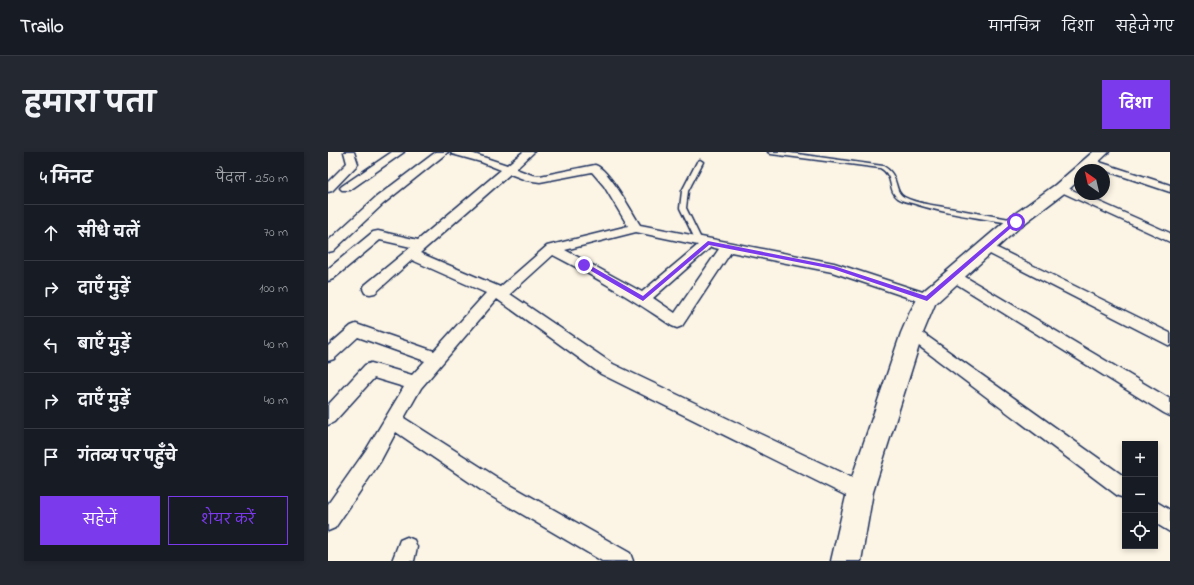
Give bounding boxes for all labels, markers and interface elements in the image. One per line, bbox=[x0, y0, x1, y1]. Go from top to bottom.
text: Trailo bbox=[20, 14, 64, 41]
text: मानचित्र bbox=[989, 17, 1040, 38]
text: दिशा bbox=[1062, 17, 1094, 38]
text: सहेजे गए bbox=[1116, 17, 1174, 38]
button: दिशा bbox=[1102, 80, 1170, 129]
text: हमारा पता bbox=[24, 85, 155, 126]
north arrow bbox=[1074, 164, 1110, 200]
text: 4 मिनट bbox=[40, 166, 93, 191]
text: पैदल · 250 m bbox=[216, 169, 288, 188]
route start bbox=[1007, 213, 1025, 231]
icon: ahead bbox=[40, 222, 62, 244]
text: सीधे चलें bbox=[78, 222, 139, 244]
text: 70 m bbox=[264, 223, 288, 242]
route end bbox=[575, 256, 593, 274]
icon: right bbox=[40, 278, 62, 300]
text: दाएँ मुड़ें bbox=[78, 278, 130, 300]
text: 100 m bbox=[259, 279, 288, 298]
icon: left bbox=[40, 334, 62, 356]
text: बाएँ मुड़ें bbox=[78, 334, 131, 356]
text: 40 m bbox=[264, 335, 288, 354]
icon: right bbox=[40, 390, 62, 412]
text: दाएँ मुड़ें bbox=[78, 390, 130, 412]
text: 40 m bbox=[264, 391, 288, 410]
map controls bbox=[1122, 441, 1158, 549]
button: + bbox=[1122, 441, 1158, 477]
icon: arrive bbox=[40, 446, 62, 468]
text: गंतव्य पर पहुँचे bbox=[78, 446, 177, 468]
button: − bbox=[1122, 477, 1158, 513]
button: सहेजें bbox=[40, 496, 160, 545]
button: शेयर करें bbox=[168, 496, 288, 545]
button: locate bbox=[1122, 513, 1158, 549]

